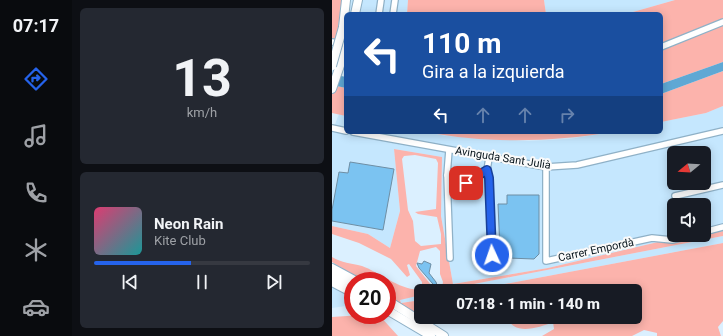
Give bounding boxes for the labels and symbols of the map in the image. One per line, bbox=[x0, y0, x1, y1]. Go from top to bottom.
street label: Avinguda Sant Julià bbox=[454, 144, 552, 172]
north arrow bbox=[667, 146, 711, 190]
pin bbox=[449, 166, 483, 200]
position arrow bbox=[471, 234, 513, 276]
street label: Carrer Empordà bbox=[557, 236, 635, 264]
speed limit sign: 20 bbox=[344, 272, 396, 324]

